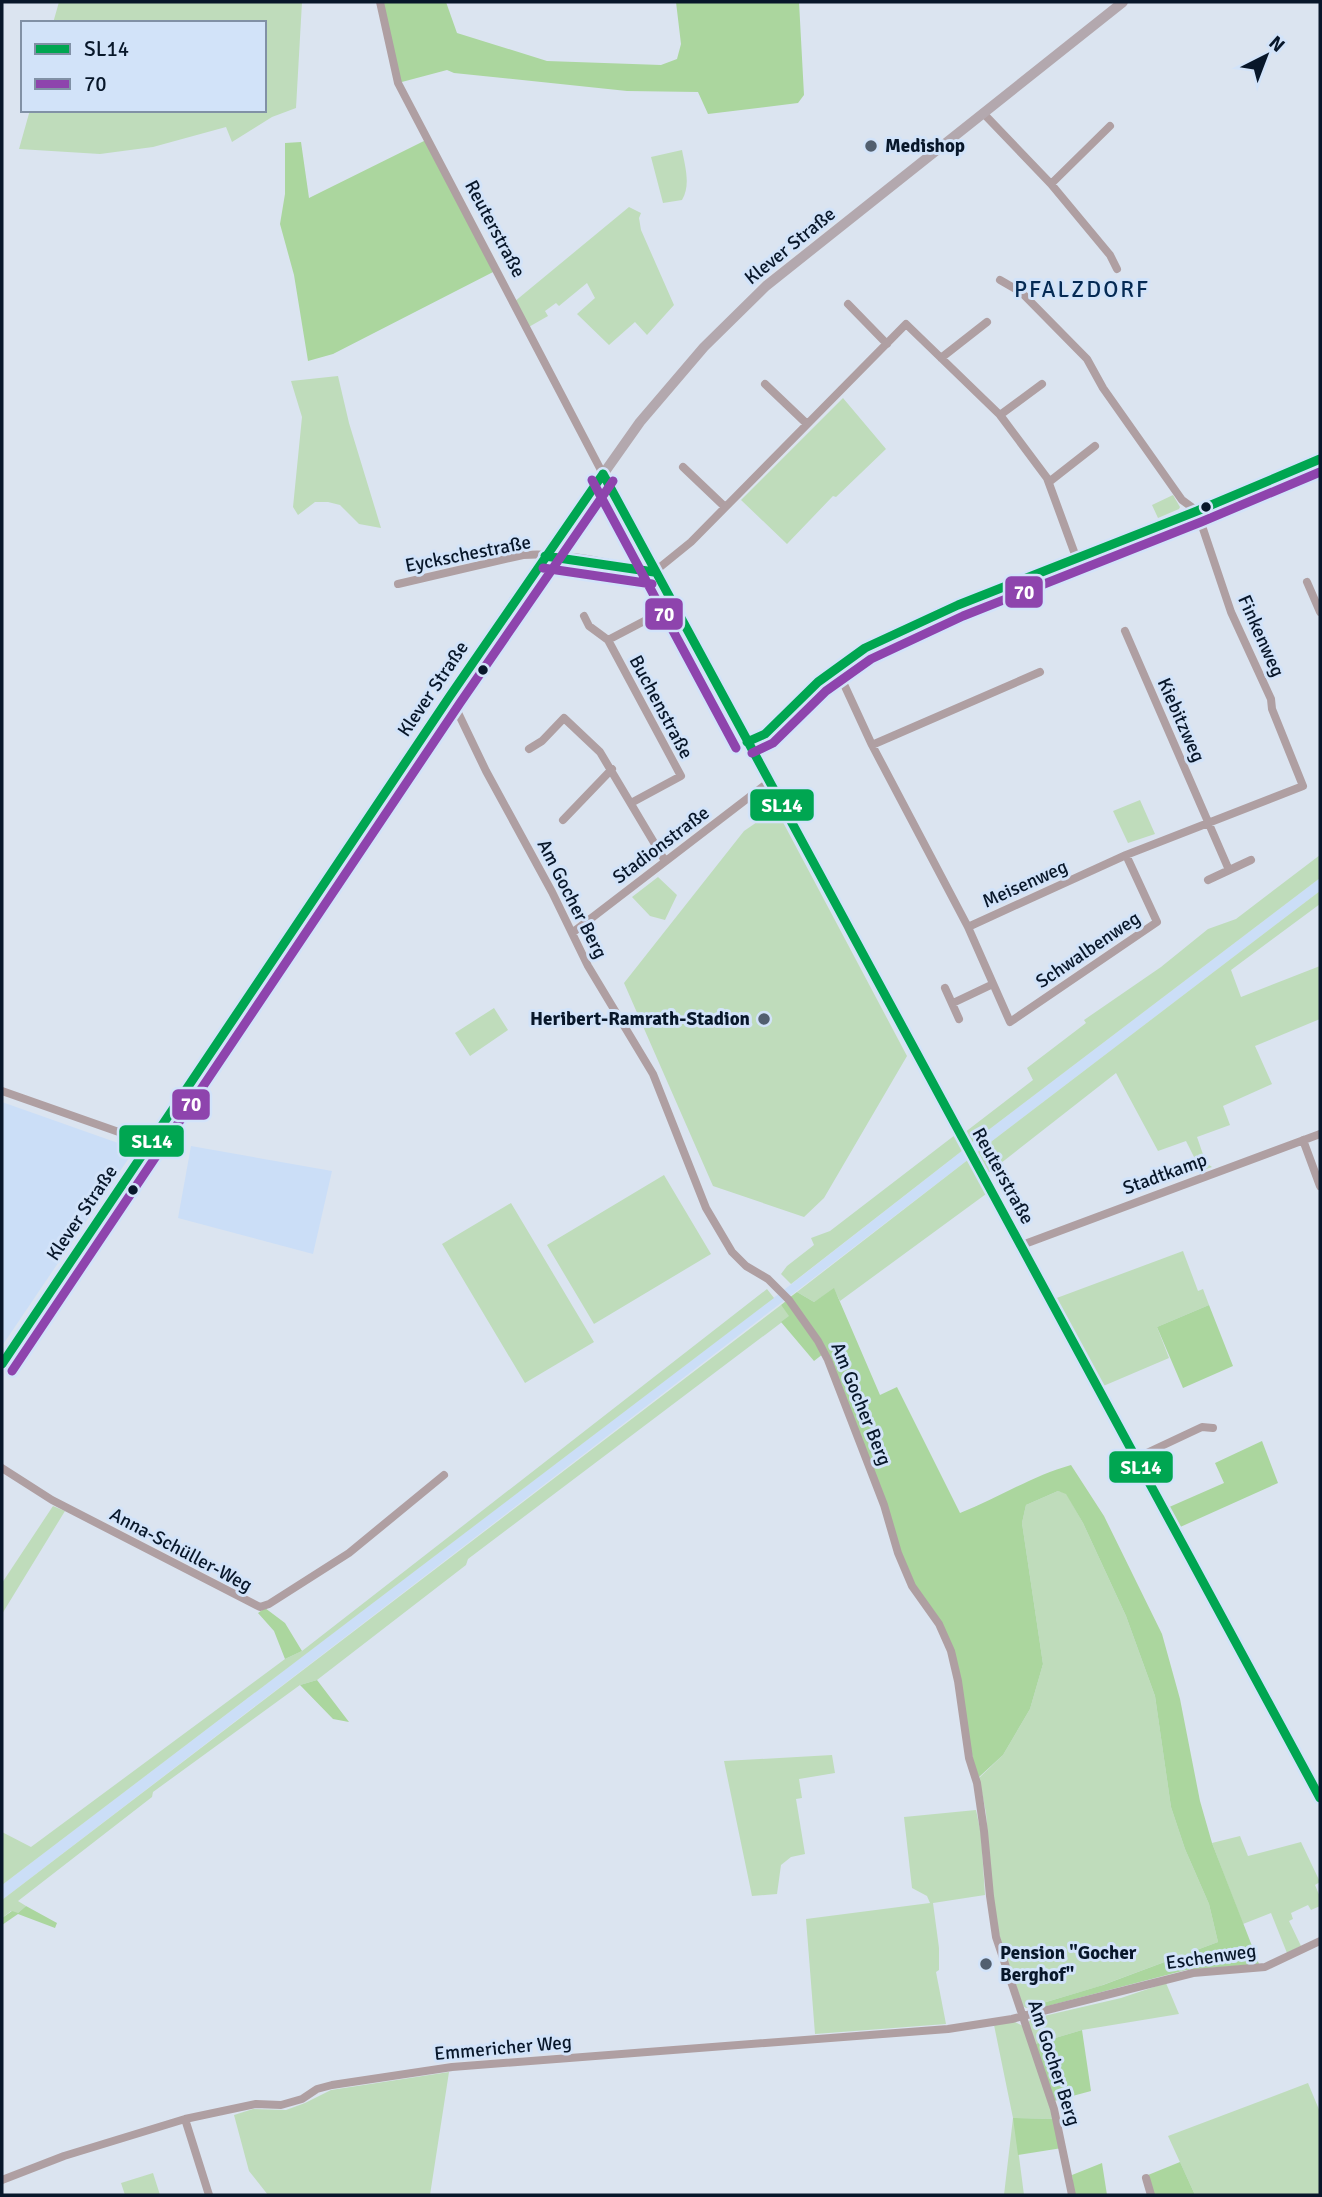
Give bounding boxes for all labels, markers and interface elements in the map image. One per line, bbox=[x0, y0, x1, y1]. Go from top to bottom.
legend bbox=[21, 21, 266, 112]
north arrow bbox=[1231, 21, 1301, 91]
text: N bbox=[1264, 31, 1290, 57]
text: SL14 bbox=[84, 36, 129, 62]
text: 70 bbox=[84, 71, 107, 97]
place label: Medishop bbox=[885, 134, 965, 158]
marker: Medishop bbox=[863, 138, 879, 154]
street label: Reuterstraße bbox=[459, 176, 531, 282]
street label: Klever Straße bbox=[740, 202, 840, 290]
district label: PFALZDORF bbox=[1014, 275, 1150, 304]
unlabelled marker bbox=[1199, 500, 1213, 514]
street label: Eyckschestraße bbox=[403, 530, 533, 578]
line badge: 70 bbox=[1004, 575, 1044, 609]
text: 70 bbox=[1014, 581, 1034, 605]
street label: Finkenweg bbox=[1232, 591, 1290, 681]
line badge: 70 bbox=[644, 597, 684, 631]
text: 70 bbox=[654, 603, 674, 627]
street label: Klever Straße bbox=[392, 637, 474, 741]
street label: Buchenstraße bbox=[624, 651, 698, 763]
unlabelled marker bbox=[476, 663, 490, 677]
street label: Kiebitzweg bbox=[1152, 674, 1210, 766]
line badge: SL14 bbox=[749, 788, 815, 822]
text: SL14 bbox=[761, 794, 803, 818]
street label: Stadionstraße bbox=[608, 801, 714, 889]
street label: Am Gocher Berg bbox=[532, 835, 612, 963]
street label: Meisenweg bbox=[979, 855, 1071, 913]
street label: Schwalbenweg bbox=[1031, 906, 1145, 994]
place label: Heribert-Ramrath-Stadion bbox=[530, 1007, 750, 1031]
marker: Heribert-Ramrath-Stadion bbox=[756, 1011, 772, 1027]
line badge: 70 bbox=[171, 1088, 211, 1121]
text: 70 bbox=[181, 1093, 201, 1117]
street label: Reuterstraße bbox=[967, 1123, 1039, 1229]
line badge: SL14 bbox=[118, 1124, 185, 1158]
text: SL14 bbox=[131, 1130, 173, 1154]
street label: Stadtkamp bbox=[1120, 1148, 1210, 1200]
street label: Klever Straße bbox=[41, 1161, 123, 1265]
unlabelled marker bbox=[126, 1183, 140, 1197]
street label: Am Gocher Berg bbox=[825, 1339, 897, 1469]
line badge: SL14 bbox=[1108, 1450, 1174, 1484]
text: SL14 bbox=[1120, 1456, 1162, 1480]
street label: Anna-Schüller-Weg bbox=[106, 1502, 256, 1598]
street label: Eschenweg bbox=[1164, 1939, 1258, 1975]
place label: Pension "Gocher Berghof" bbox=[1000, 1941, 1137, 1987]
marker: Pension "Gocher Berghof" bbox=[978, 1956, 994, 1972]
street label: Am Gocher Berg bbox=[1022, 1997, 1086, 2129]
street label: Emmericher Weg bbox=[433, 2030, 573, 2066]

